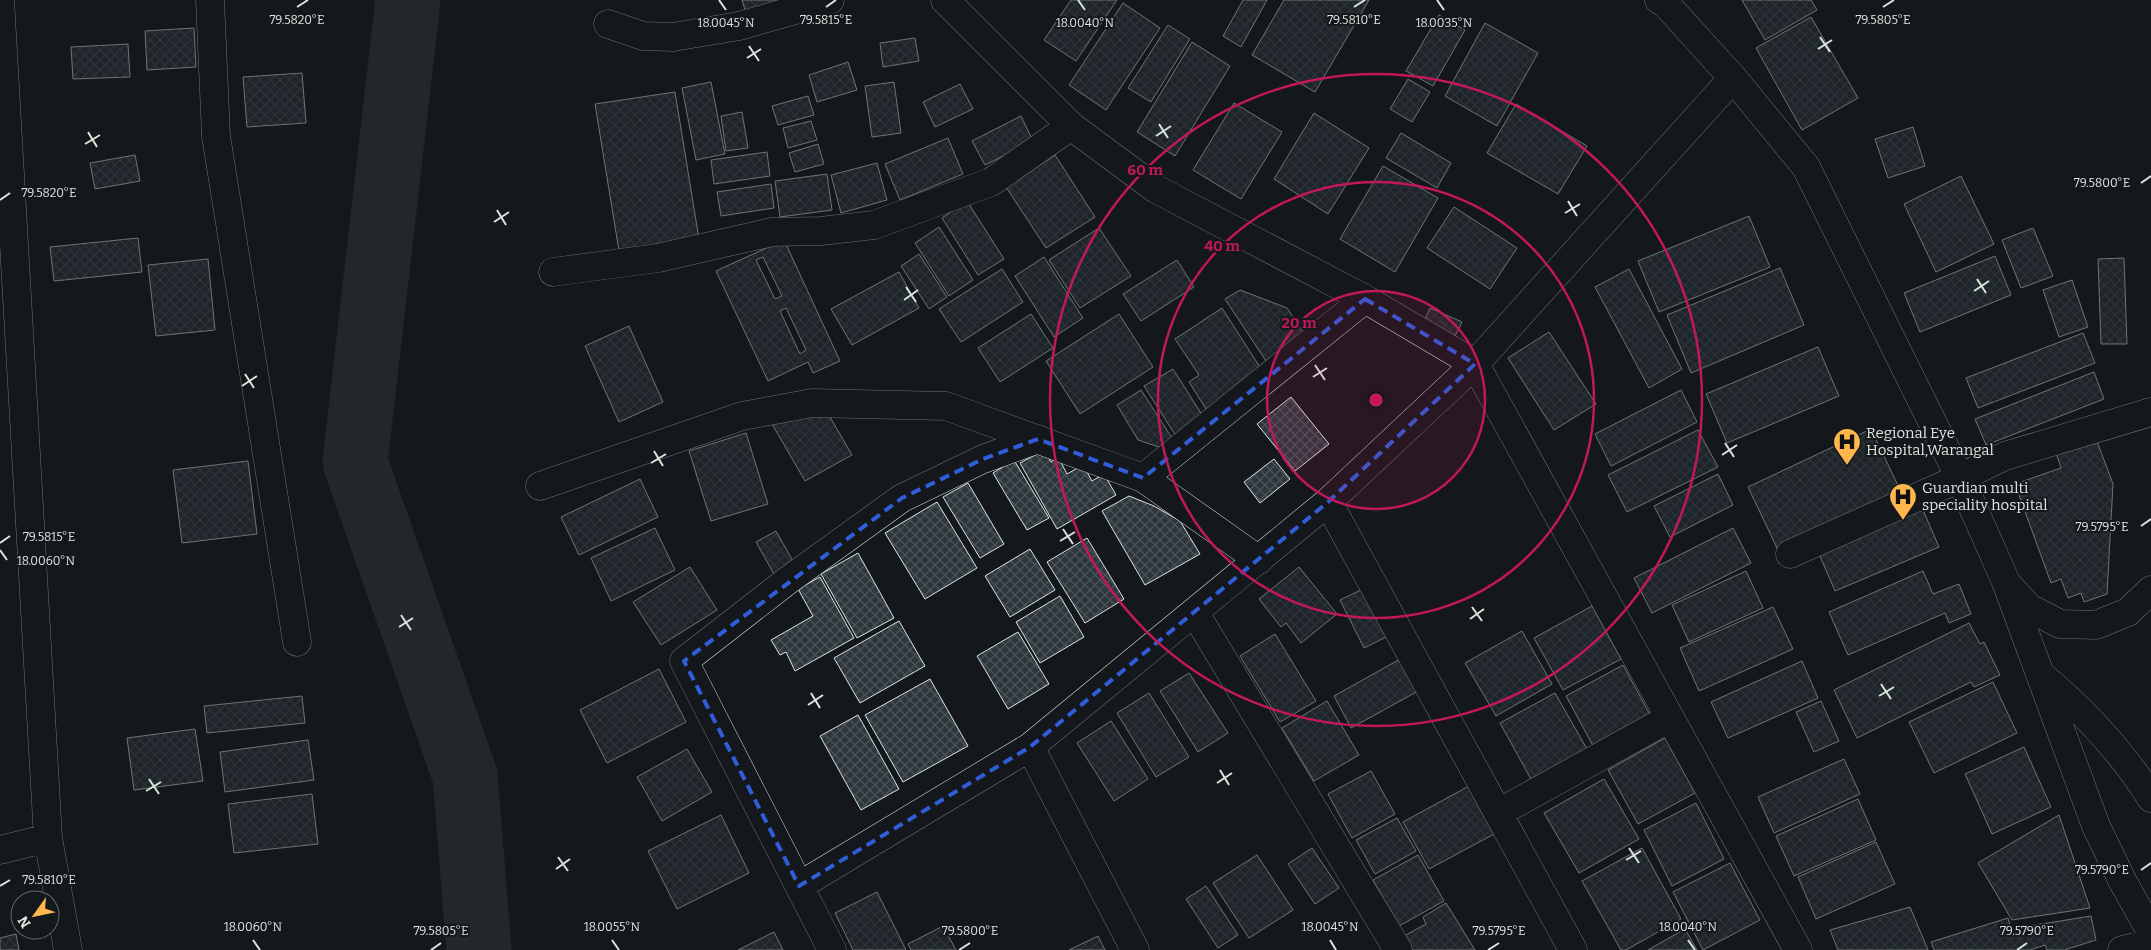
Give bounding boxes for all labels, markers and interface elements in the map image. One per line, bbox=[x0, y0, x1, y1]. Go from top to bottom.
text: 79.5820°E bbox=[269, 13, 325, 27]
text: 79.5815°E bbox=[800, 13, 852, 27]
text: 79.5810°E bbox=[1327, 13, 1381, 27]
text: 79.5805°E bbox=[1855, 13, 1911, 27]
text: 18.0045°N bbox=[698, 16, 755, 30]
text: 18.0040°N bbox=[1056, 16, 1115, 30]
text: 18.0035°N bbox=[1416, 16, 1473, 30]
text: 60 m bbox=[1127, 161, 1163, 179]
text: 79.5800°E bbox=[2074, 176, 2130, 190]
text: 79.5820°E bbox=[21, 186, 77, 200]
text: 40 m bbox=[1204, 237, 1241, 255]
text: 20 m bbox=[1282, 314, 1317, 332]
centre of rings bbox=[1367, 391, 1385, 409]
place label: Regional Eye Hospital,Warangal bbox=[1866, 424, 1994, 459]
hospital icon: Regional Eye Hospital,Warangal bbox=[1832, 427, 1862, 466]
place label: Guardian multi speciality hospital bbox=[1922, 479, 2048, 514]
hospital icon: Guardian multi speciality hospital bbox=[1888, 482, 1918, 521]
text: 79.5795°E bbox=[2076, 520, 2128, 534]
text: 79.5815°E bbox=[23, 530, 75, 544]
text: 18.0060°N bbox=[17, 554, 76, 568]
text: 79.5790°E bbox=[2075, 863, 2129, 877]
text: 79.5810°E bbox=[22, 873, 76, 887]
north arrow bbox=[10, 890, 60, 940]
text: N bbox=[14, 912, 35, 931]
text: 18.0060°N bbox=[224, 920, 283, 934]
text: 18.0055°N bbox=[584, 920, 641, 934]
text: 18.0045°N bbox=[1302, 920, 1359, 934]
text: 18.0040°N bbox=[1659, 920, 1718, 934]
text: 79.5805°E bbox=[413, 924, 469, 938]
text: 79.5800°E bbox=[942, 924, 998, 938]
text: 79.5795°E bbox=[1473, 924, 1525, 938]
text: 79.5790°E bbox=[2000, 924, 2054, 938]

